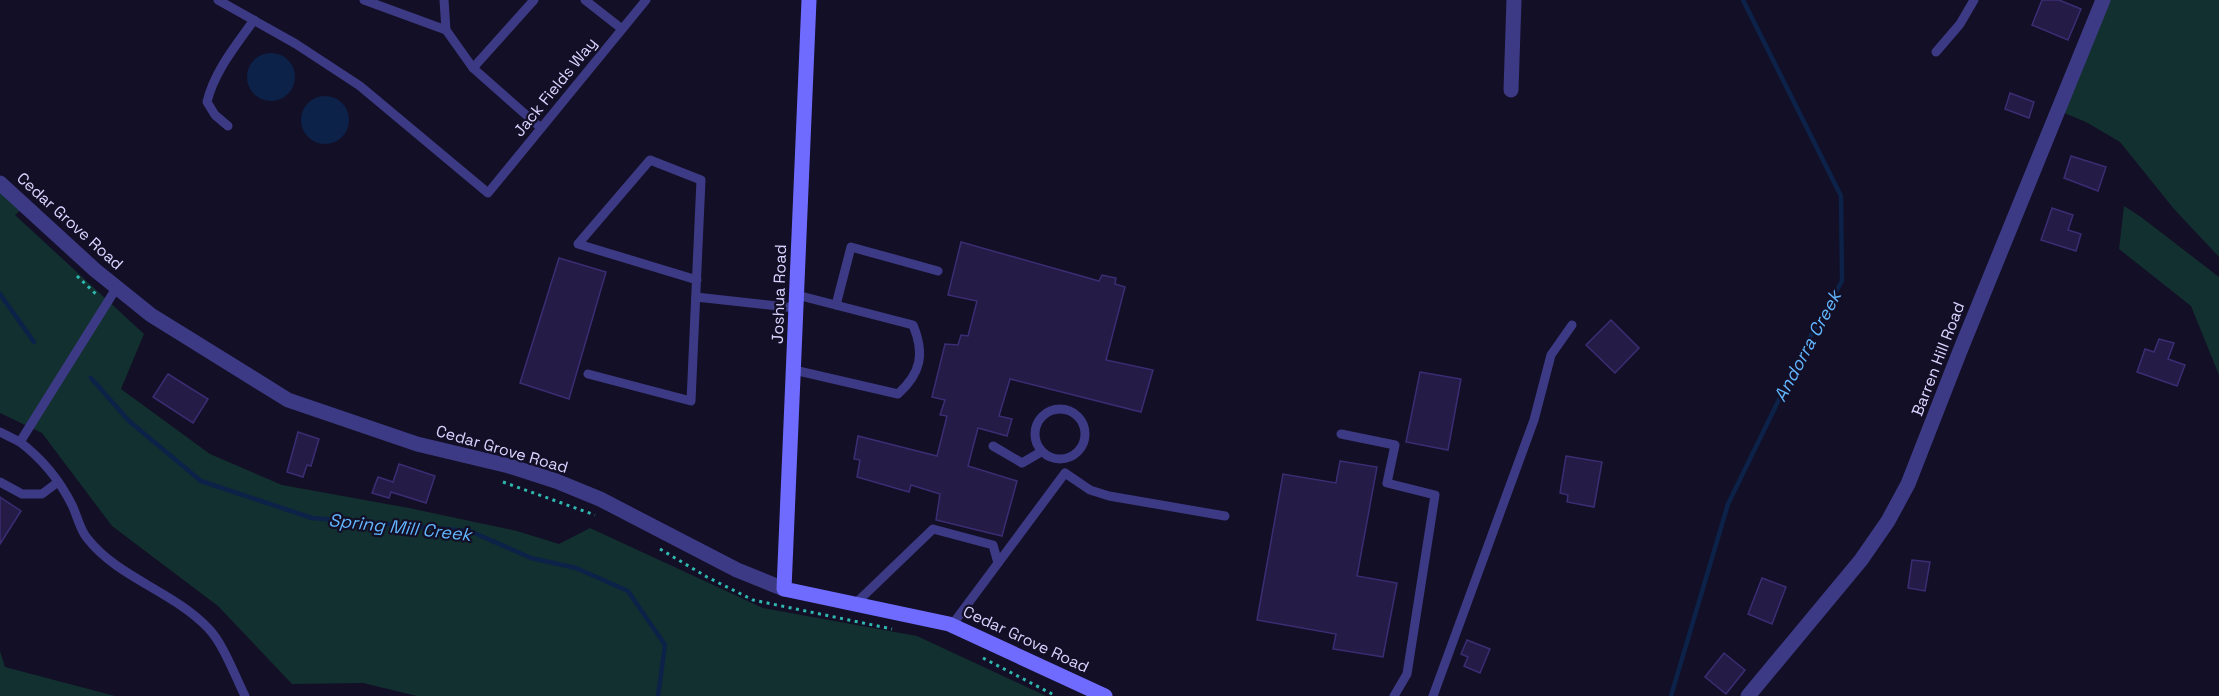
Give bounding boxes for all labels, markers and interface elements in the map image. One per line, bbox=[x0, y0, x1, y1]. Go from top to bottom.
street label: Jack Fields Way bbox=[509, 33, 601, 141]
street label: Cedar Grove Road bbox=[12, 168, 128, 274]
street label: Joshua Road bbox=[767, 244, 791, 344]
water label: Andorra Creek bbox=[1768, 285, 1847, 405]
street label: Barren Hill Road bbox=[1907, 299, 1969, 419]
street label: Cedar Grove Road bbox=[434, 420, 570, 478]
water label: Spring Mill Creek bbox=[327, 508, 475, 546]
street label: Cedar Grove Road bbox=[960, 601, 1092, 677]

